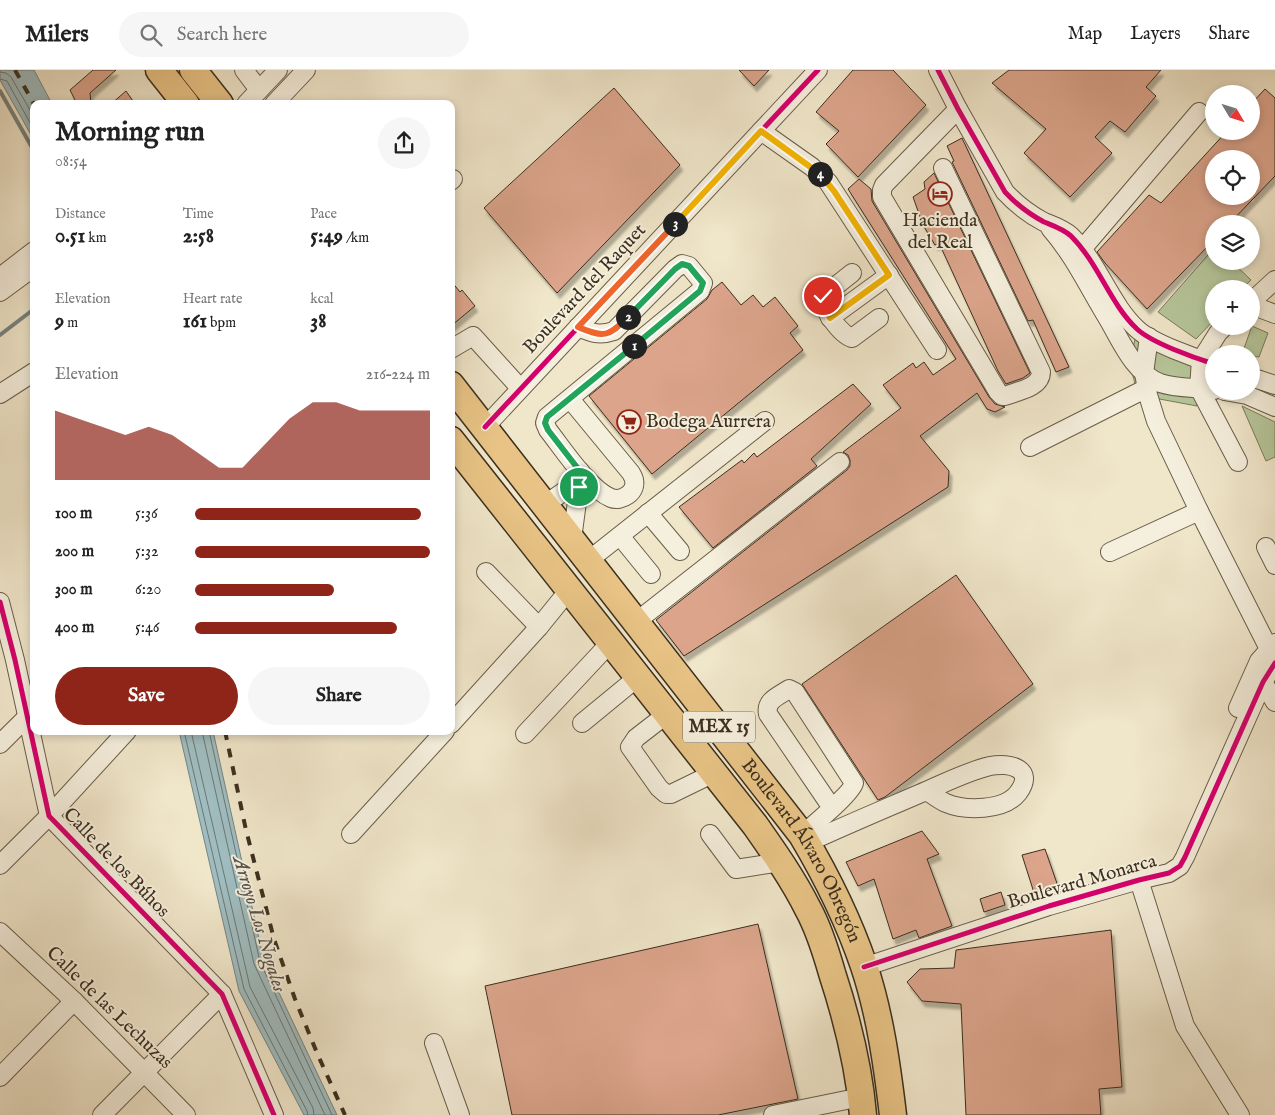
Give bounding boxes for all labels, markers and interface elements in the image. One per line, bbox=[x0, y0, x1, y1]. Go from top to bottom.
search box bbox=[119, 12, 469, 57]
text: Milers bbox=[25, 19, 89, 50]
icon: search bbox=[137, 21, 165, 49]
text: Search here bbox=[177, 23, 267, 47]
text: Map bbox=[1068, 23, 1102, 46]
text: Layers bbox=[1130, 23, 1181, 46]
text: Share bbox=[1209, 23, 1250, 46]
north arrow bbox=[1205, 85, 1260, 140]
map controls bbox=[1205, 85, 1260, 400]
text: Morning run bbox=[55, 115, 205, 150]
button: share bbox=[378, 117, 430, 169]
button: locate bbox=[1205, 150, 1260, 205]
text: 08:54 bbox=[55, 152, 87, 172]
pin: 4 bbox=[808, 162, 832, 186]
text: 4 bbox=[817, 165, 824, 183]
hotel icon: Hacienda del Real bbox=[927, 181, 953, 207]
text: Distance bbox=[55, 205, 106, 223]
text: Time bbox=[183, 205, 214, 223]
text: Pace bbox=[310, 205, 337, 223]
place label: Hacienda del Real bbox=[903, 209, 978, 255]
pin: 3 bbox=[662, 212, 688, 236]
text: 3 bbox=[673, 215, 678, 233]
button: layers bbox=[1205, 215, 1260, 270]
street label: Boulevard del Raquet bbox=[518, 218, 652, 359]
text: 0.51 bbox=[55, 223, 85, 250]
text: 2:58 bbox=[183, 223, 214, 250]
text: 5:49 bbox=[310, 223, 343, 250]
text: km bbox=[85, 229, 107, 247]
text: /km bbox=[343, 229, 369, 247]
pin bbox=[802, 275, 844, 317]
button: + bbox=[1205, 280, 1260, 335]
icon: check bbox=[809, 282, 837, 310]
text: Elevation bbox=[55, 290, 111, 308]
text: Heart rate bbox=[183, 290, 242, 308]
text: kcal bbox=[310, 290, 334, 308]
pin: 2 bbox=[616, 304, 640, 330]
text: 9 bbox=[55, 308, 64, 335]
text: 161 bbox=[183, 308, 207, 335]
text: 38 bbox=[310, 308, 326, 335]
text: 2 bbox=[625, 308, 632, 326]
text: m bbox=[64, 314, 78, 332]
text: bpm bbox=[207, 314, 236, 332]
pin: 1 bbox=[622, 334, 646, 358]
text: 1 bbox=[632, 337, 637, 355]
button: − bbox=[1205, 345, 1260, 400]
text: Elevation bbox=[55, 365, 118, 385]
text: 216–224 m bbox=[366, 365, 430, 385]
supermarket icon: Bodega Aurrera bbox=[616, 409, 642, 435]
place label: Bodega Aurrera bbox=[646, 410, 772, 434]
pin bbox=[558, 466, 600, 508]
icon: arrive bbox=[565, 473, 593, 501]
text: 100 m bbox=[55, 504, 92, 524]
text: 5:36 bbox=[135, 504, 158, 524]
text: 200 m bbox=[55, 542, 94, 562]
text: 5:32 bbox=[135, 542, 159, 562]
text: 300 m bbox=[55, 580, 93, 600]
text: 6:20 bbox=[135, 580, 161, 600]
text: 400 m bbox=[55, 618, 94, 638]
text: 5:46 bbox=[135, 618, 160, 638]
button: Save bbox=[55, 667, 238, 725]
button: Share bbox=[248, 667, 430, 725]
road number: MEX 15 bbox=[683, 712, 755, 742]
street label: Boulevard Álvaro Obregón bbox=[735, 754, 866, 946]
street label: Calle de los Búhos bbox=[58, 803, 174, 923]
street label: Boulevard Monarca bbox=[1005, 849, 1160, 915]
water label: Arroyo Los Nogales bbox=[225, 851, 292, 996]
street label: Calle de las Lechuzas bbox=[41, 942, 177, 1074]

